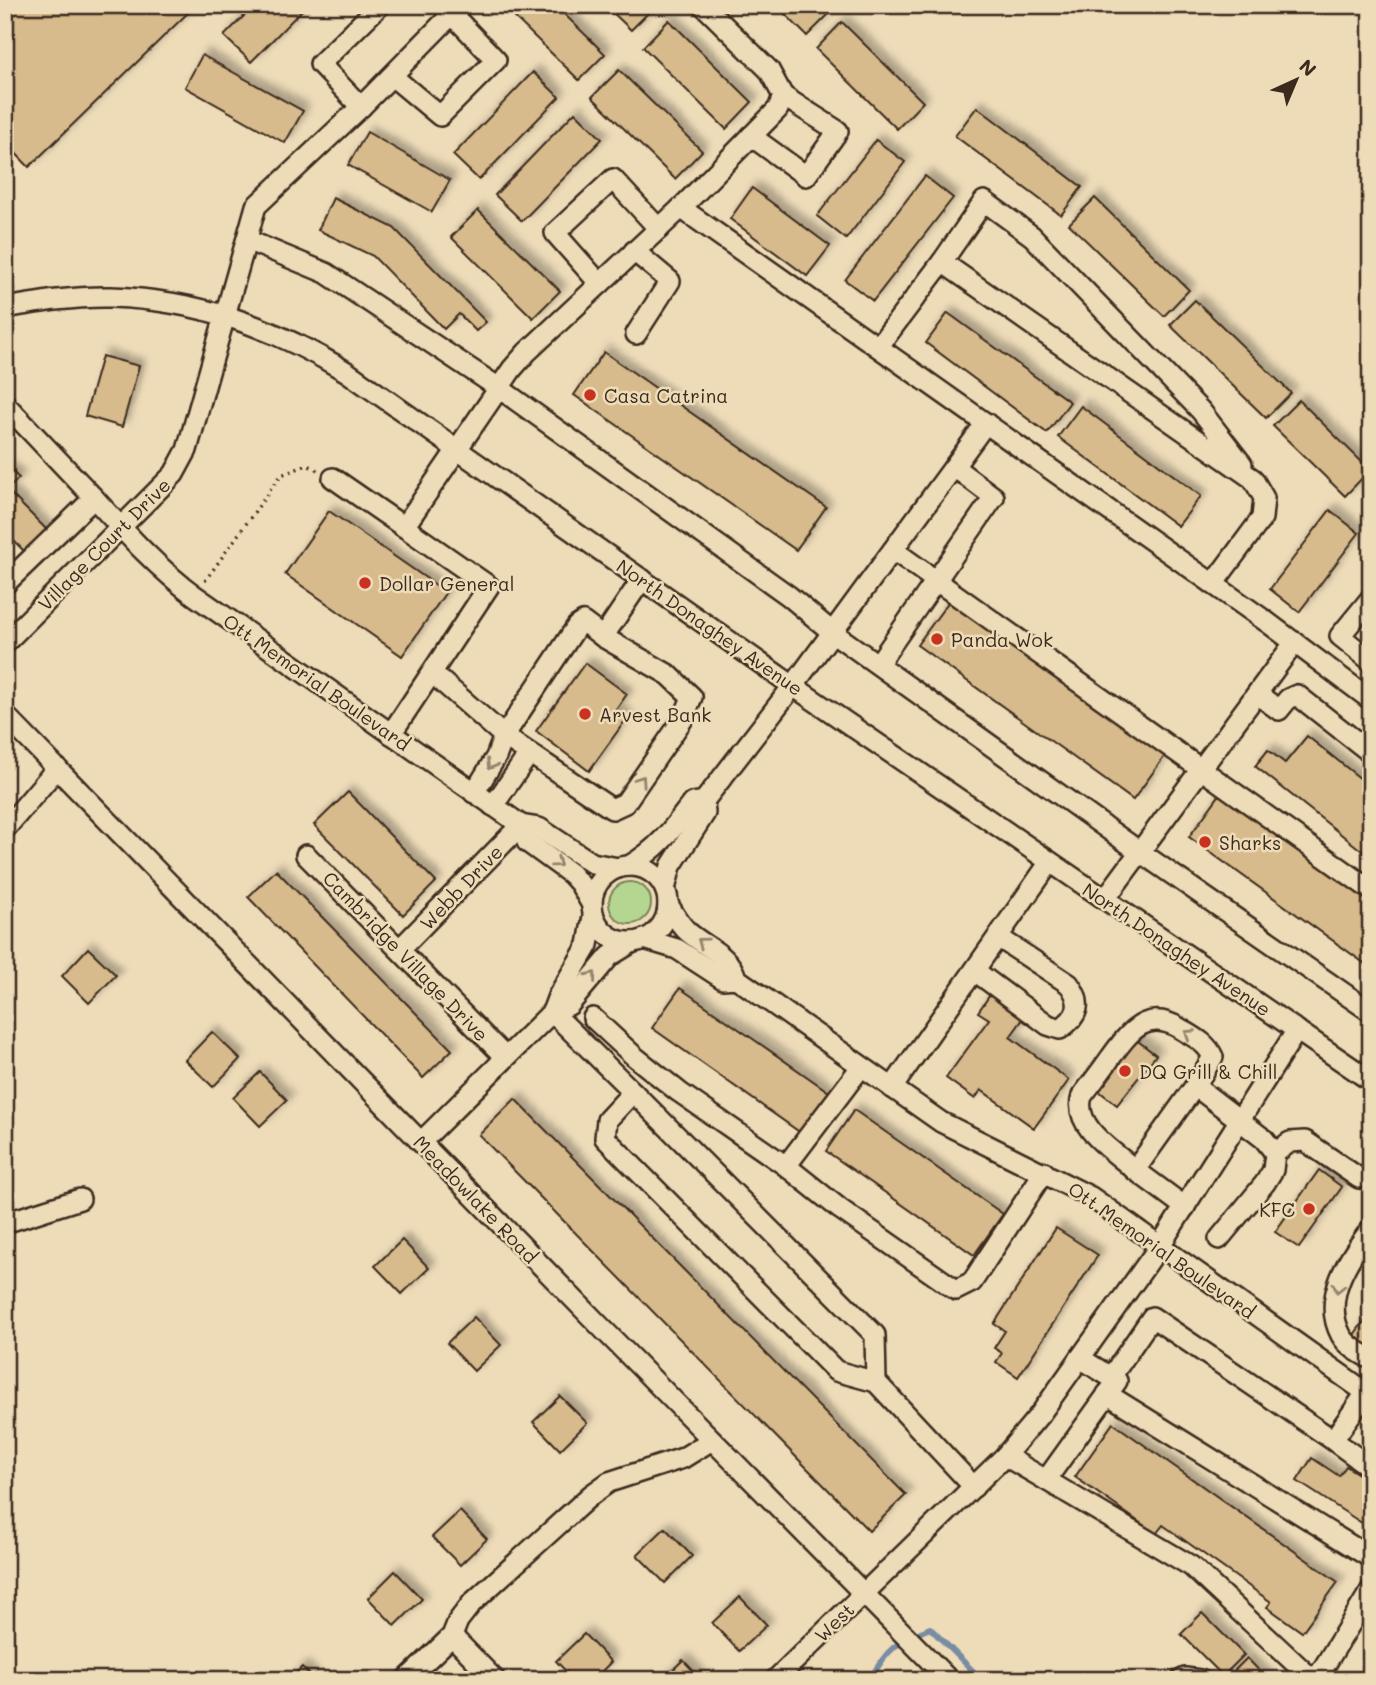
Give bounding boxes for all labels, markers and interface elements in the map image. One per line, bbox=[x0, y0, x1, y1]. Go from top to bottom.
north arrow bbox=[1260, 46, 1330, 116]
text: N bbox=[1294, 53, 1322, 81]
place label: Casa Catrina bbox=[604, 383, 728, 408]
marker: Casa Catrina bbox=[582, 387, 598, 403]
street label: Village Court Drive bbox=[32, 472, 176, 616]
street label: North Donaghey Avenue bbox=[612, 553, 808, 701]
place label: Dollar General bbox=[379, 571, 515, 596]
marker: Dollar General bbox=[357, 575, 373, 591]
street label: Ott Memorial Boulevard bbox=[219, 608, 415, 756]
place label: Panda Wok bbox=[951, 627, 1053, 652]
marker: Panda Wok bbox=[929, 631, 945, 647]
place label: Arvest Bank bbox=[599, 702, 711, 727]
marker: Arvest Bank bbox=[577, 706, 593, 722]
one-way arrow bbox=[486, 758, 499, 771]
one-way arrow bbox=[633, 775, 645, 788]
place label: Sharks bbox=[1219, 830, 1281, 855]
marker: Sharks bbox=[1197, 834, 1213, 850]
street label: Webb Drive bbox=[414, 839, 508, 935]
one-way arrow bbox=[549, 855, 562, 868]
street label: Cambridge Village Drive bbox=[318, 866, 494, 1046]
street label: North Donaghey Avenue bbox=[1078, 877, 1276, 1021]
one-way arrow bbox=[697, 938, 710, 950]
one-way arrow bbox=[583, 972, 596, 984]
one-way arrow bbox=[1184, 1030, 1197, 1042]
place label: DQ Grill & Chill bbox=[1139, 1059, 1277, 1084]
marker: DQ Grill & Chill bbox=[1117, 1063, 1133, 1079]
street label: Meadowlake Road bbox=[408, 1130, 544, 1268]
street label: Ott Memorial Boulevard bbox=[1064, 1176, 1260, 1324]
place label: KFC bbox=[1259, 1197, 1295, 1222]
marker: KFC bbox=[1301, 1201, 1317, 1217]
one-way arrow bbox=[1332, 1282, 1346, 1294]
street label: West bbox=[809, 1597, 859, 1647]

